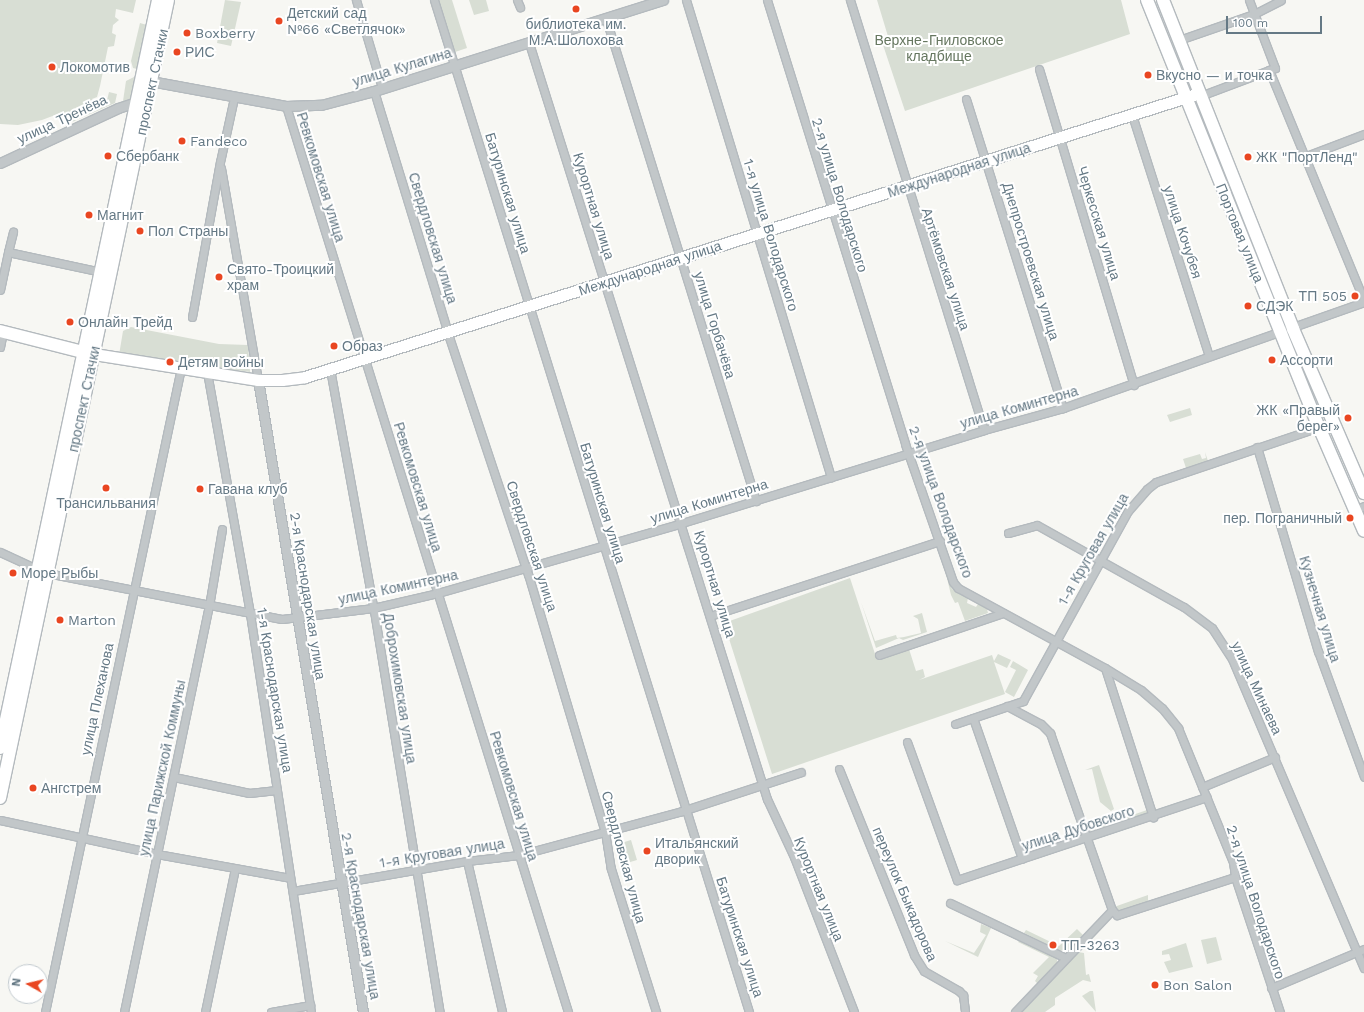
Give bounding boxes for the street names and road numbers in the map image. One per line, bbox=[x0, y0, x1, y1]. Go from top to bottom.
street label: проспект Стачки bbox=[133, 27, 171, 137]
street label: улица Кулагина bbox=[351, 44, 453, 90]
street label: улица Тренёва bbox=[14, 91, 110, 147]
street label: Ревкомовская улица bbox=[293, 110, 349, 244]
street label: 2-я улица Володарского bbox=[808, 116, 872, 274]
street label: Батуринская улица bbox=[482, 131, 534, 255]
street label: Международная улица bbox=[885, 139, 1033, 201]
street label: Курортная улица bbox=[570, 151, 618, 261]
street label: 1-я улица Володарского bbox=[740, 157, 802, 313]
street label: Черкесская улица bbox=[1074, 164, 1124, 282]
street label: Свердловская улица bbox=[405, 170, 461, 306]
street label: Днепростроевская улица bbox=[999, 180, 1063, 342]
street label: Портовая улица bbox=[1212, 181, 1268, 285]
street label: улица Кочубея bbox=[1160, 183, 1206, 281]
street label: Артёмовская улица bbox=[918, 206, 974, 332]
street label: Международная улица bbox=[576, 237, 724, 299]
street label: улица Горбачёва bbox=[691, 270, 739, 380]
street label: проспект Стачки bbox=[65, 344, 103, 454]
street label: улица Коминтерна bbox=[958, 382, 1080, 432]
street label: Ревкомовская улица bbox=[390, 420, 446, 554]
street label: 2-я улица Володарского bbox=[906, 424, 976, 580]
street label: Батуринская улица bbox=[577, 441, 629, 565]
street label: улица Коминтерна bbox=[648, 475, 770, 527]
street label: Свердловская улица bbox=[503, 479, 561, 613]
street label: 1-я Круговая улица bbox=[1054, 490, 1132, 608]
street label: 2-я Краснодарская улица bbox=[286, 511, 330, 681]
street label: Курортная улица bbox=[691, 529, 739, 639]
street label: Кузнечная улица bbox=[1296, 554, 1344, 664]
street label: улица Коминтерна bbox=[337, 566, 459, 608]
street label: 1-я Краснодарская улица bbox=[254, 606, 296, 774]
street label: Доброхимовская улица bbox=[380, 611, 420, 765]
street label: улица Минаева bbox=[1228, 639, 1286, 737]
street label: улица Плеханова bbox=[77, 641, 117, 757]
street label: улица Парижской Коммуны bbox=[135, 678, 189, 858]
street label: Ревкомовская улица bbox=[486, 729, 542, 863]
street label: Свердловская улица bbox=[598, 789, 650, 925]
street label: улица Дубовского bbox=[1020, 802, 1136, 854]
street label: 2-я улица Володарского bbox=[1223, 823, 1289, 981]
street label: переулок Быкадорова bbox=[869, 824, 941, 964]
street label: 2-я Краснодарская улица bbox=[338, 831, 384, 1001]
street label: Курортная улица bbox=[790, 834, 848, 944]
street label: 1-я Круговая улица bbox=[378, 835, 506, 871]
street label: Батуринская улица bbox=[713, 875, 767, 999]

